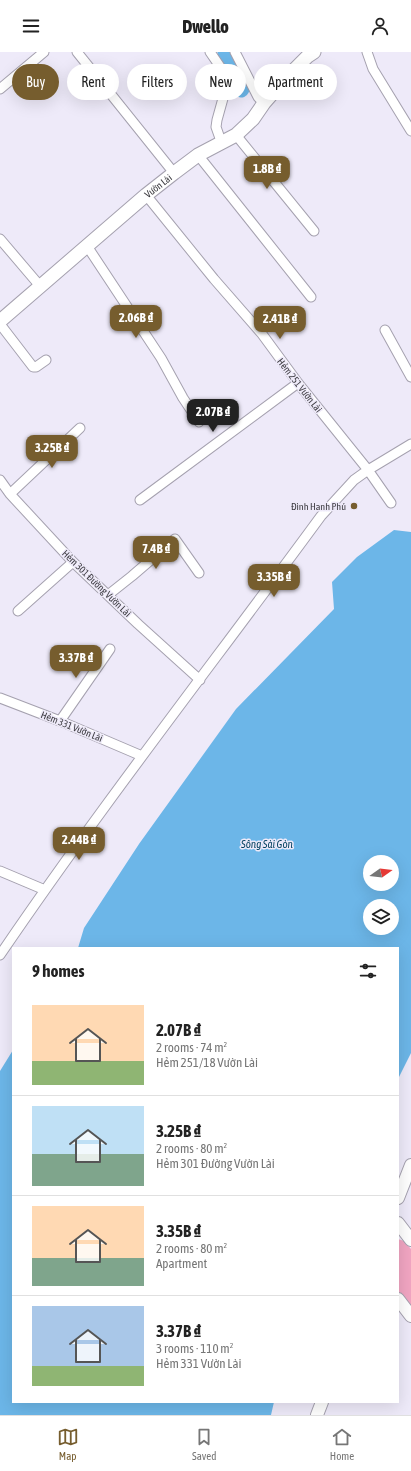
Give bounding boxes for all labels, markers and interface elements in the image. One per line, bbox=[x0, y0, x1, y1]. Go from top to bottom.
icon: menu bbox=[20, 15, 42, 37]
icon: person bbox=[369, 15, 391, 37]
text: Dwello bbox=[182, 16, 229, 37]
chip: Buy bbox=[12, 64, 59, 100]
chip: Rent bbox=[67, 64, 119, 100]
chip: Filters bbox=[127, 64, 187, 100]
chip: New bbox=[195, 64, 246, 100]
chip: Apartment bbox=[254, 64, 337, 100]
pin: 1.8B ₫ bbox=[234, 156, 300, 190]
text: 1.8B ₫ bbox=[253, 161, 281, 176]
street label: Vườn Lài bbox=[142, 172, 174, 200]
pin: 2.06B ₫ bbox=[99, 305, 173, 339]
pin: 2.41B ₫ bbox=[243, 306, 317, 340]
text: 2.06B ₫ bbox=[119, 310, 153, 325]
text: 2.41B ₫ bbox=[263, 311, 297, 326]
street label: Hẻm 251 Vườn Lài bbox=[275, 356, 324, 415]
pin: 2.07B ₫ bbox=[176, 399, 250, 433]
text: 2.07B ₫ bbox=[196, 404, 230, 419]
pin: 3.25B ₫ bbox=[15, 435, 89, 469]
text: 3.25B ₫ bbox=[35, 440, 69, 455]
place label: Đình Hanh Phú bbox=[291, 501, 346, 512]
marker: Đình Hanh Phú bbox=[349, 501, 359, 511]
pin: 7.4B ₫ bbox=[123, 536, 189, 570]
text: 7.4B ₫ bbox=[142, 541, 170, 556]
street label: Hẻm 301 Đường Vườn Lài bbox=[60, 548, 133, 619]
pin: 3.35B ₫ bbox=[237, 564, 311, 598]
text: 3.35B ₫ bbox=[257, 569, 291, 584]
pin: 3.37B ₫ bbox=[39, 645, 113, 679]
text: 3.37B ₫ bbox=[59, 650, 93, 665]
street label: Hẻm 331 Vườn Lài bbox=[39, 709, 104, 744]
pin: 2.44B ₫ bbox=[42, 827, 116, 861]
text: 2.44B ₫ bbox=[62, 832, 96, 847]
water label: Sông Sài Gòn bbox=[240, 838, 294, 850]
north arrow bbox=[363, 855, 399, 891]
map controls bbox=[363, 855, 399, 935]
button: layers bbox=[363, 899, 399, 935]
icon: filters bbox=[357, 960, 379, 982]
text: 9 homes bbox=[32, 961, 85, 981]
text: 2.07B ₫ bbox=[156, 1020, 201, 1040]
icon: home bbox=[64, 1021, 112, 1069]
text: 2 rooms · 74 m² bbox=[156, 1040, 227, 1055]
text: Hẻm 251/18 Vườn Lài bbox=[156, 1055, 258, 1070]
text: 3.25B ₫ bbox=[156, 1121, 201, 1141]
icon: home bbox=[64, 1122, 112, 1170]
text: 2 rooms · 80 m² bbox=[156, 1141, 227, 1156]
text: Hẻm 301 Đường Vườn Lài bbox=[156, 1156, 275, 1171]
text: 3.35B ₫ bbox=[156, 1221, 201, 1241]
icon: home bbox=[64, 1222, 112, 1270]
text: 2 rooms · 80 m² bbox=[156, 1241, 227, 1256]
text: Apartment bbox=[156, 1256, 207, 1271]
text: 3.37B ₫ bbox=[156, 1321, 201, 1341]
icon: home bbox=[64, 1322, 112, 1370]
text: 3 rooms · 110 m² bbox=[156, 1341, 233, 1356]
text: Hẻm 331 Vườn Lài bbox=[156, 1356, 241, 1371]
tab: Map bbox=[57, 1426, 79, 1462]
tab: Saved bbox=[192, 1426, 216, 1462]
tab: Home bbox=[330, 1426, 354, 1462]

